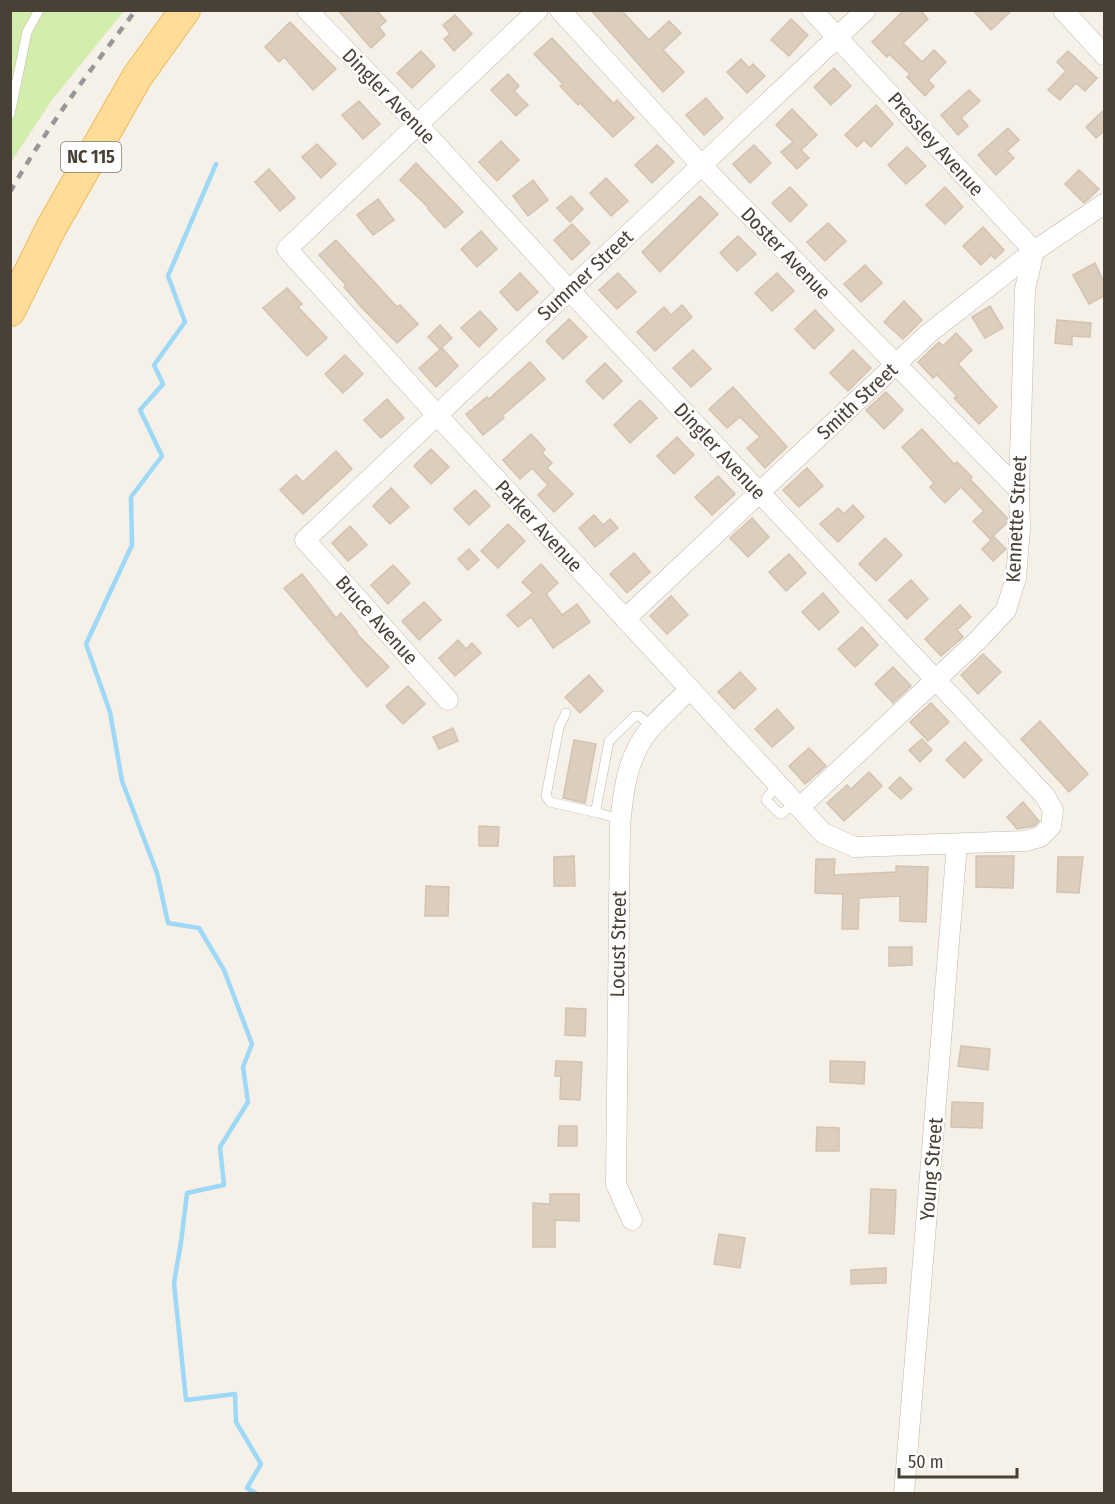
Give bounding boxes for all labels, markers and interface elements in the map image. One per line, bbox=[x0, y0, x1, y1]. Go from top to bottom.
street label: Dingler Avenue bbox=[337, 43, 441, 149]
street label: Pressley Avenue bbox=[883, 87, 989, 201]
road number: NC 115 bbox=[61, 142, 121, 172]
street label: Doster Avenue bbox=[736, 202, 836, 304]
street label: Summer Street bbox=[532, 224, 638, 325]
street label: Smith Street bbox=[812, 357, 903, 444]
street label: Dingler Avenue bbox=[669, 398, 771, 504]
street label: Kennette Street bbox=[1001, 454, 1031, 583]
street label: Parker Avenue bbox=[490, 475, 588, 577]
street label: Bruce Avenue bbox=[331, 571, 423, 669]
street label: Locust Street bbox=[605, 890, 631, 998]
street label: Young Street bbox=[915, 1116, 948, 1222]
scale bar bbox=[899, 1441, 1018, 1479]
text: 50 m bbox=[908, 1451, 944, 1473]

